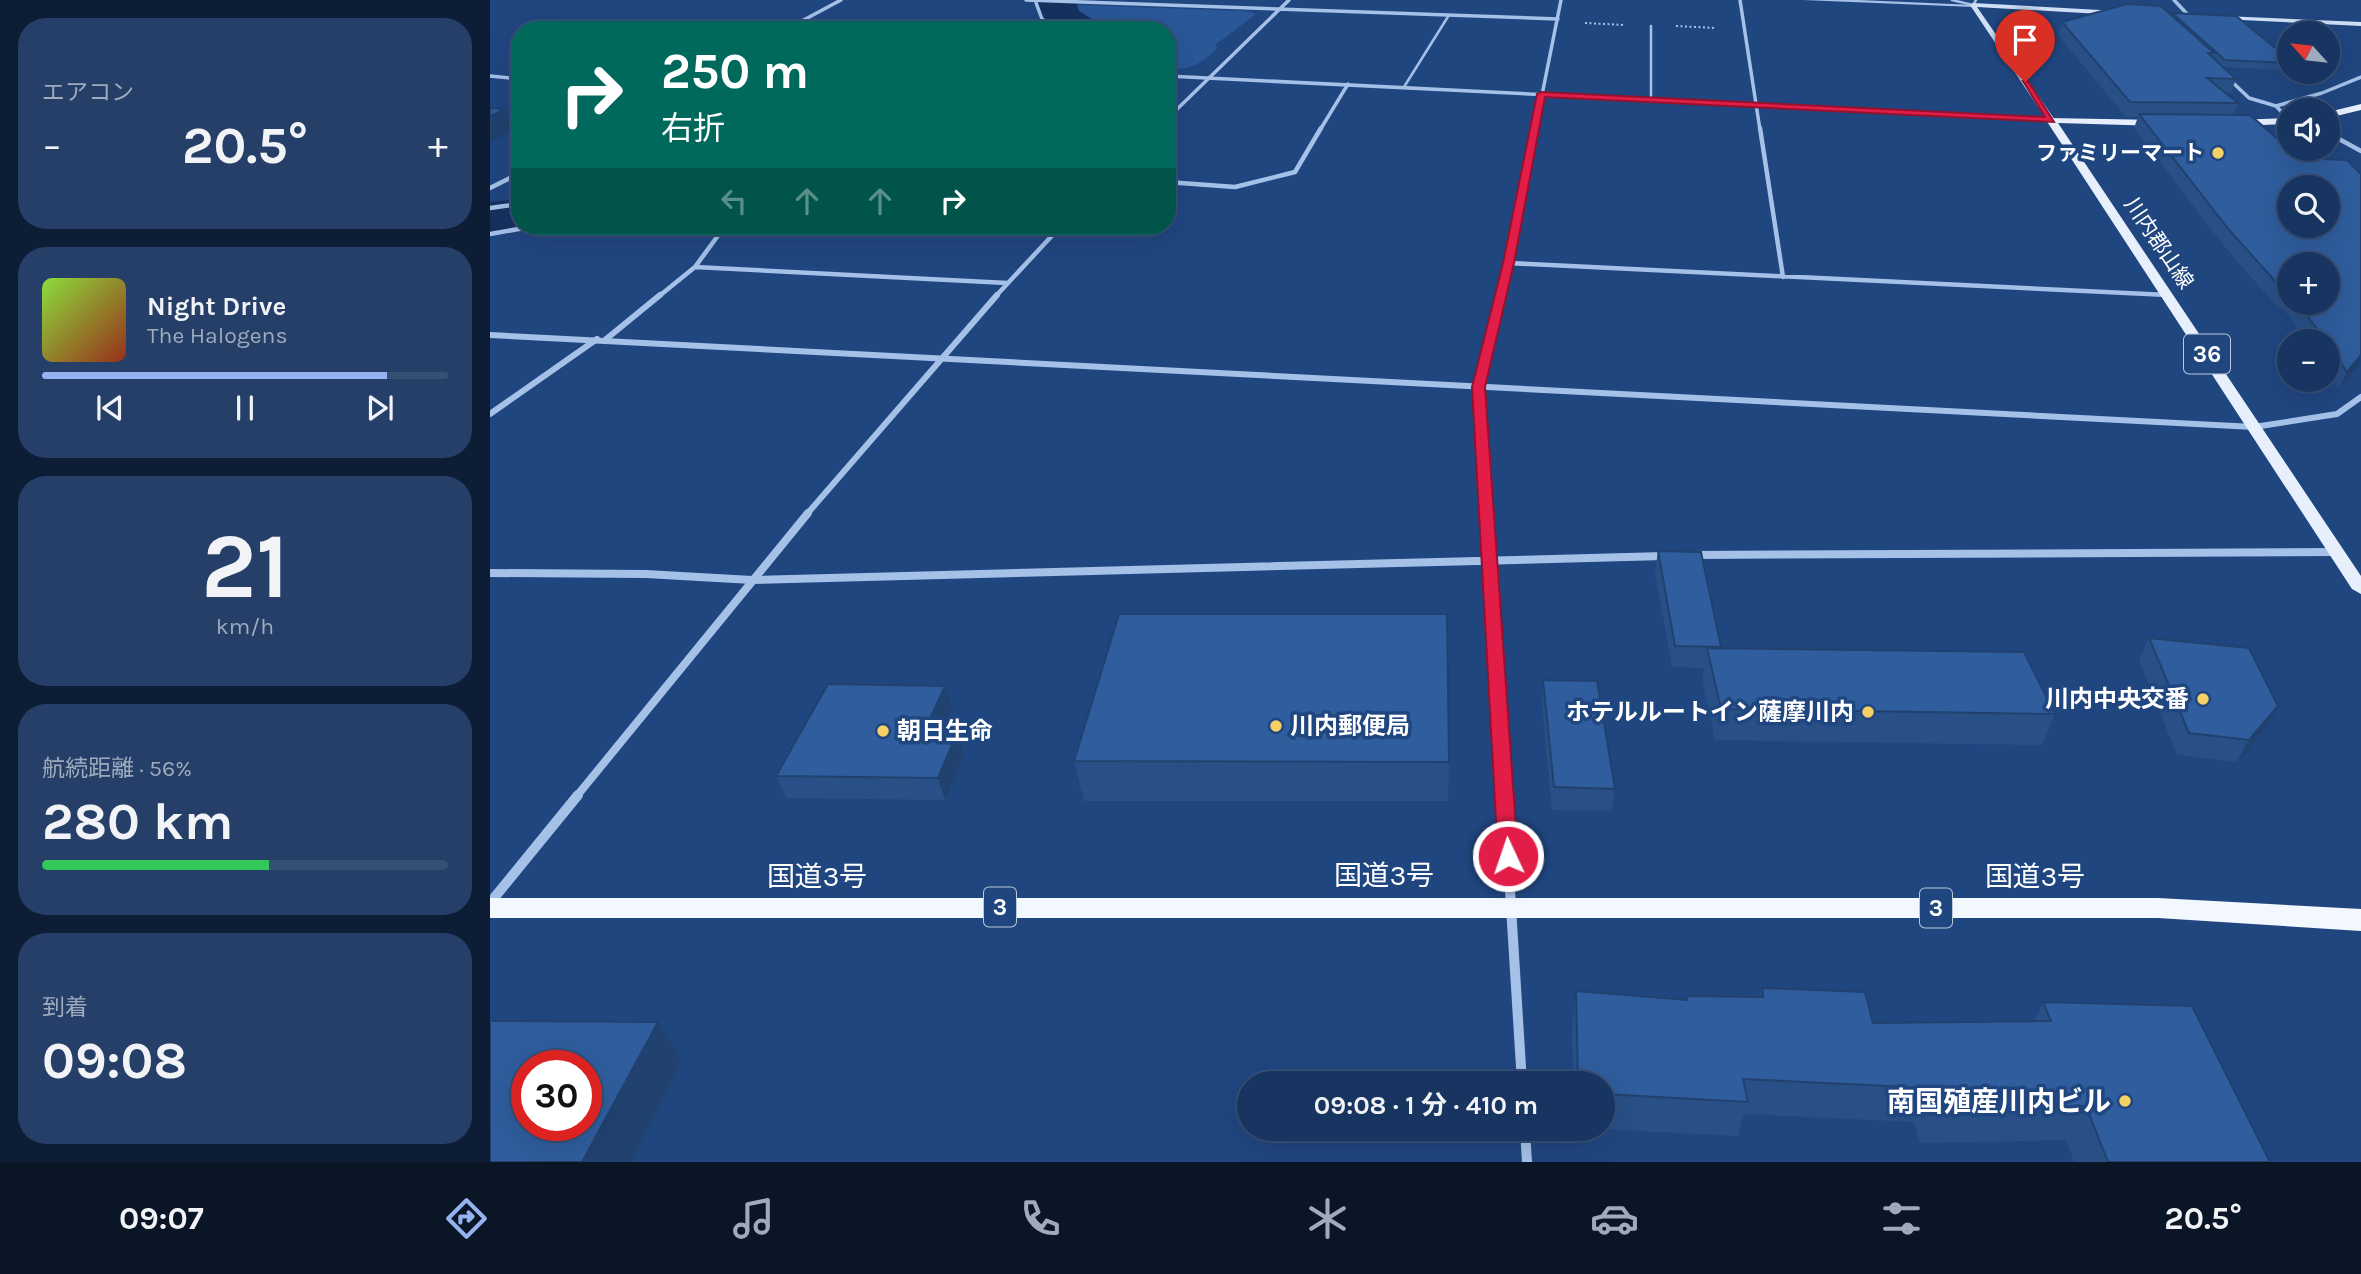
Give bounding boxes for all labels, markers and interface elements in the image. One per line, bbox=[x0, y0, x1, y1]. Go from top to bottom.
pin bbox=[1995, 10, 2055, 82]
icon: arrive bbox=[2006, 21, 2044, 59]
north arrow bbox=[2277, 21, 2340, 84]
map controls bbox=[2277, 21, 2340, 392]
text: 250 m bbox=[661, 43, 809, 100]
icon: right bbox=[546, 49, 637, 140]
text: エアコン bbox=[42, 79, 134, 106]
button: sound bbox=[2277, 98, 2340, 161]
text: 右折 bbox=[661, 110, 725, 147]
text: 20.5° bbox=[182, 115, 308, 176]
text: − bbox=[42, 123, 62, 168]
text: + bbox=[428, 123, 448, 168]
place label: ファミリーマート bbox=[2036, 141, 2204, 165]
marker: ファミリーマート bbox=[2210, 145, 2226, 161]
button: search bbox=[2277, 175, 2340, 238]
icon: left bbox=[715, 182, 753, 220]
icon: ahead bbox=[788, 182, 826, 220]
icon: ahead bbox=[861, 182, 899, 220]
icon: right bbox=[934, 182, 972, 220]
street label: 川内郡山線 bbox=[2120, 193, 2198, 293]
button: + bbox=[2277, 252, 2340, 315]
text: Night Drive bbox=[147, 291, 286, 322]
text: The Halogens bbox=[147, 322, 287, 349]
button: − bbox=[2277, 329, 2340, 392]
road number: 36 bbox=[2184, 334, 2230, 374]
icon: previous bbox=[91, 389, 129, 427]
icon: pause bbox=[226, 389, 264, 427]
icon: next bbox=[361, 389, 399, 427]
text: 21 bbox=[201, 514, 289, 620]
text: km/h bbox=[216, 613, 274, 640]
place label: 川内中央交番 bbox=[2045, 685, 2189, 713]
marker: 川内中央交番 bbox=[2195, 691, 2211, 707]
place label: ホテルルートイン薩摩川内 bbox=[1566, 698, 1854, 726]
marker: ホテルルートイン薩摩川内 bbox=[1860, 704, 1876, 720]
place label: 川内郵便局 bbox=[1290, 712, 1410, 740]
place label: 朝日生命 bbox=[897, 717, 993, 745]
marker: 川内郵便局 bbox=[1268, 718, 1284, 734]
marker: 朝日生命 bbox=[875, 723, 891, 739]
text: 航続距離 · 56% bbox=[42, 755, 192, 782]
text: 280 km bbox=[42, 791, 233, 852]
position arrow bbox=[1471, 819, 1545, 893]
street label: 国道3号 bbox=[1334, 859, 1434, 892]
street label: 国道3号 bbox=[767, 860, 867, 893]
street label: 国道3号 bbox=[1985, 860, 2085, 893]
road number: 3 bbox=[984, 888, 1016, 926]
road number: 3 bbox=[1920, 888, 1952, 928]
text: 到着 bbox=[42, 994, 88, 1021]
text: 09:08 bbox=[42, 1030, 187, 1091]
speed limit sign: 30 bbox=[511, 1050, 602, 1141]
place label: 南国殖産川内ビル bbox=[1887, 1085, 2111, 1118]
text: 09:08 · 1 分 · 410 m bbox=[1314, 1090, 1538, 1121]
marker: 南国殖産川内ビル bbox=[2117, 1093, 2133, 1109]
icon: directions bbox=[442, 1194, 491, 1243]
icon: music bbox=[729, 1194, 778, 1243]
icon: phone bbox=[1016, 1194, 1065, 1243]
icon: climate bbox=[1303, 1194, 1352, 1243]
icon: car bbox=[1590, 1194, 1639, 1243]
icon: filters bbox=[1877, 1194, 1926, 1243]
text: 09:07 bbox=[119, 1200, 204, 1237]
text: 20.5° bbox=[2164, 1200, 2242, 1237]

